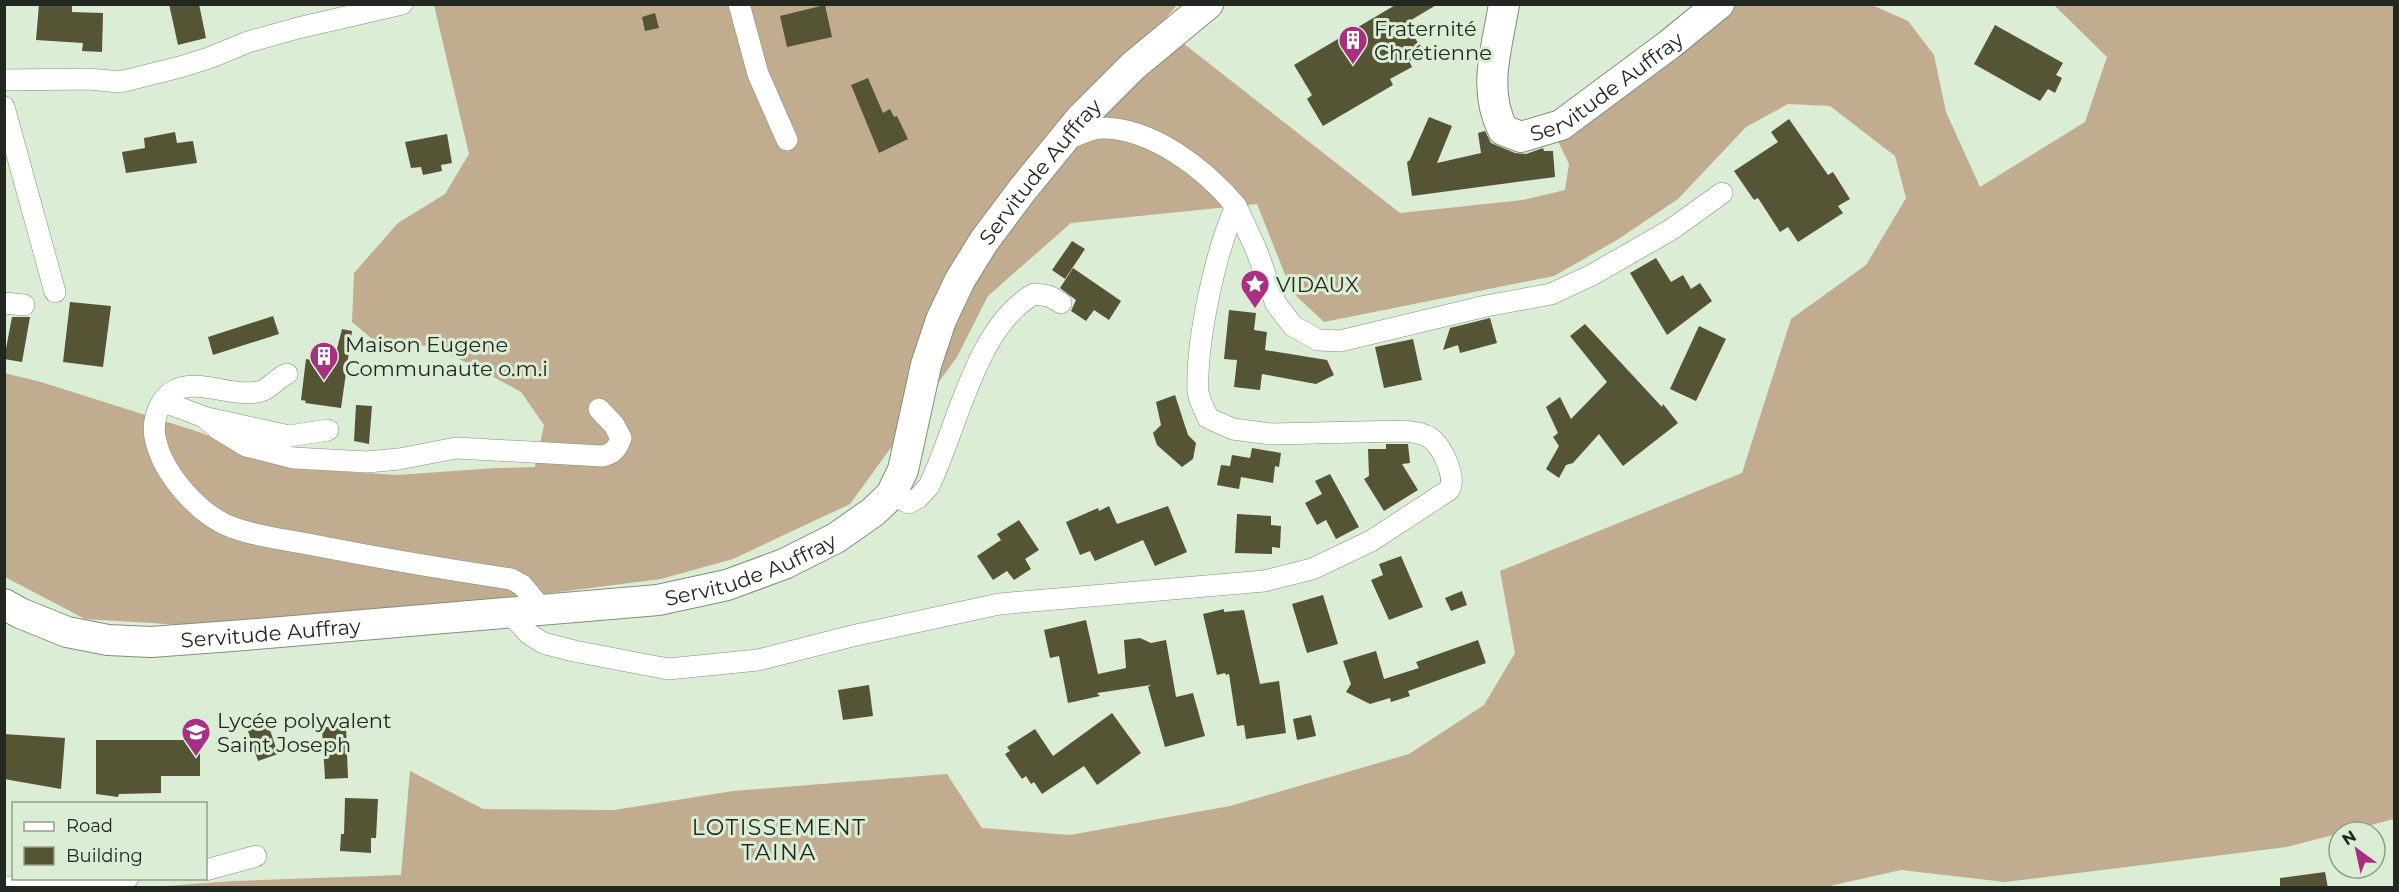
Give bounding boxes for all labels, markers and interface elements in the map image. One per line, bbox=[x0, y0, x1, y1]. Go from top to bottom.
place label: Fraternité Chrétienne bbox=[1374, 16, 1492, 65]
building icon: Fraternité Chrétienne bbox=[1337, 24, 1369, 66]
street label: Servitude Auffray bbox=[1527, 26, 1688, 146]
street label: Servitude Auffray bbox=[973, 93, 1106, 249]
place icon: VIDAUX bbox=[1239, 268, 1271, 310]
place label: VIDAUX bbox=[1276, 272, 1359, 297]
place label: Maison Eugene Communaute o.m.i bbox=[345, 332, 548, 381]
building icon: Maison Eugene Communaute o.m.i bbox=[308, 340, 340, 382]
street label: Servitude Auffray bbox=[662, 527, 841, 611]
street label: Servitude Auffray bbox=[180, 613, 362, 652]
place label: Lycée polyvalent Saint Joseph bbox=[217, 708, 392, 757]
school or university icon: Lycée polyvalent Saint Joseph bbox=[180, 716, 212, 758]
legend bbox=[12, 802, 207, 880]
district label: LOTISSEMENT TAINA bbox=[692, 814, 866, 866]
text: Road bbox=[66, 815, 113, 837]
north arrow bbox=[2327, 820, 2387, 880]
text: N bbox=[2339, 826, 2360, 849]
text: Building bbox=[66, 845, 143, 867]

